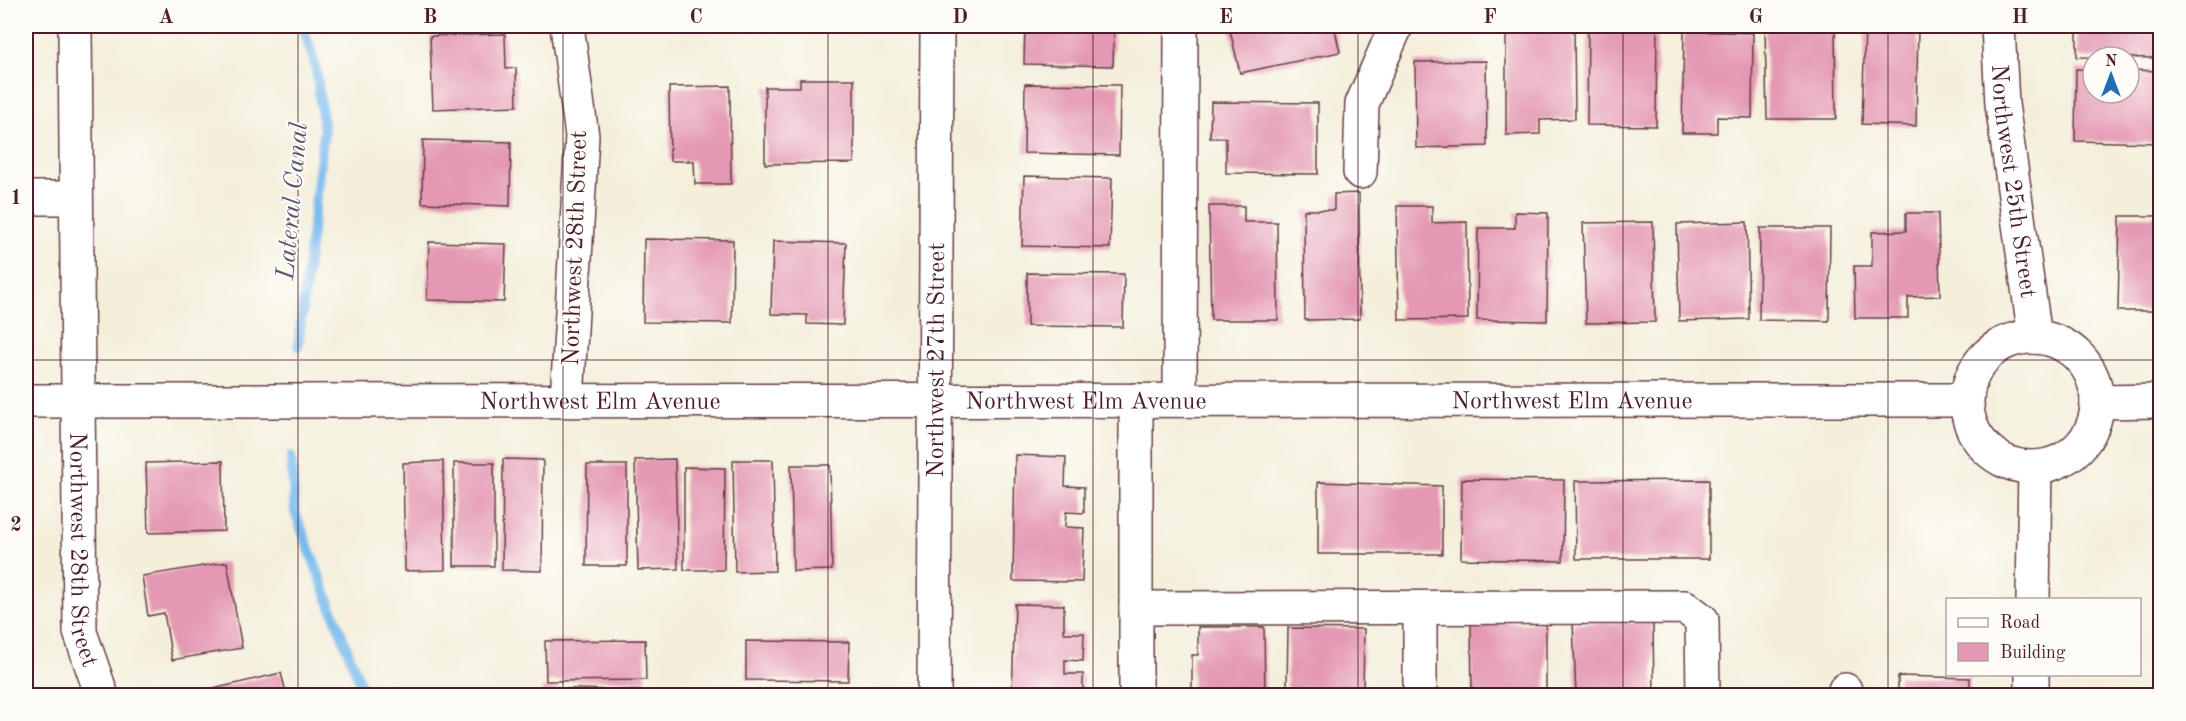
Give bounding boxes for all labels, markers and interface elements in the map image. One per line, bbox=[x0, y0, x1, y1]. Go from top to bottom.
text: A bbox=[158, 8, 174, 28]
text: B bbox=[423, 8, 437, 28]
text: C bbox=[689, 8, 703, 28]
text: D bbox=[952, 8, 968, 28]
text: E bbox=[1219, 8, 1233, 28]
text: F bbox=[1483, 8, 1497, 28]
text: G bbox=[1749, 8, 1763, 28]
text: H bbox=[2012, 8, 2028, 28]
north arrow bbox=[2081, 45, 2141, 105]
text: N bbox=[2105, 54, 2118, 70]
street label: Northwest 25th Street bbox=[1986, 64, 2039, 300]
water label: Lateral Canal bbox=[273, 121, 313, 282]
street label: Northwest 28th Street bbox=[560, 130, 592, 366]
text: 1 bbox=[10, 189, 22, 209]
street label: Northwest 27th Street bbox=[925, 242, 950, 478]
street label: Northwest Elm Avenue bbox=[966, 390, 1206, 415]
street label: Northwest Elm Avenue bbox=[1452, 390, 1692, 414]
street label: Northwest Elm Avenue bbox=[480, 391, 720, 415]
street label: Northwest 28th Street bbox=[64, 432, 101, 670]
text: 2 bbox=[10, 516, 22, 536]
legend bbox=[1946, 598, 2141, 676]
text: Road bbox=[2000, 614, 2040, 632]
text: Building bbox=[2000, 644, 2066, 662]

